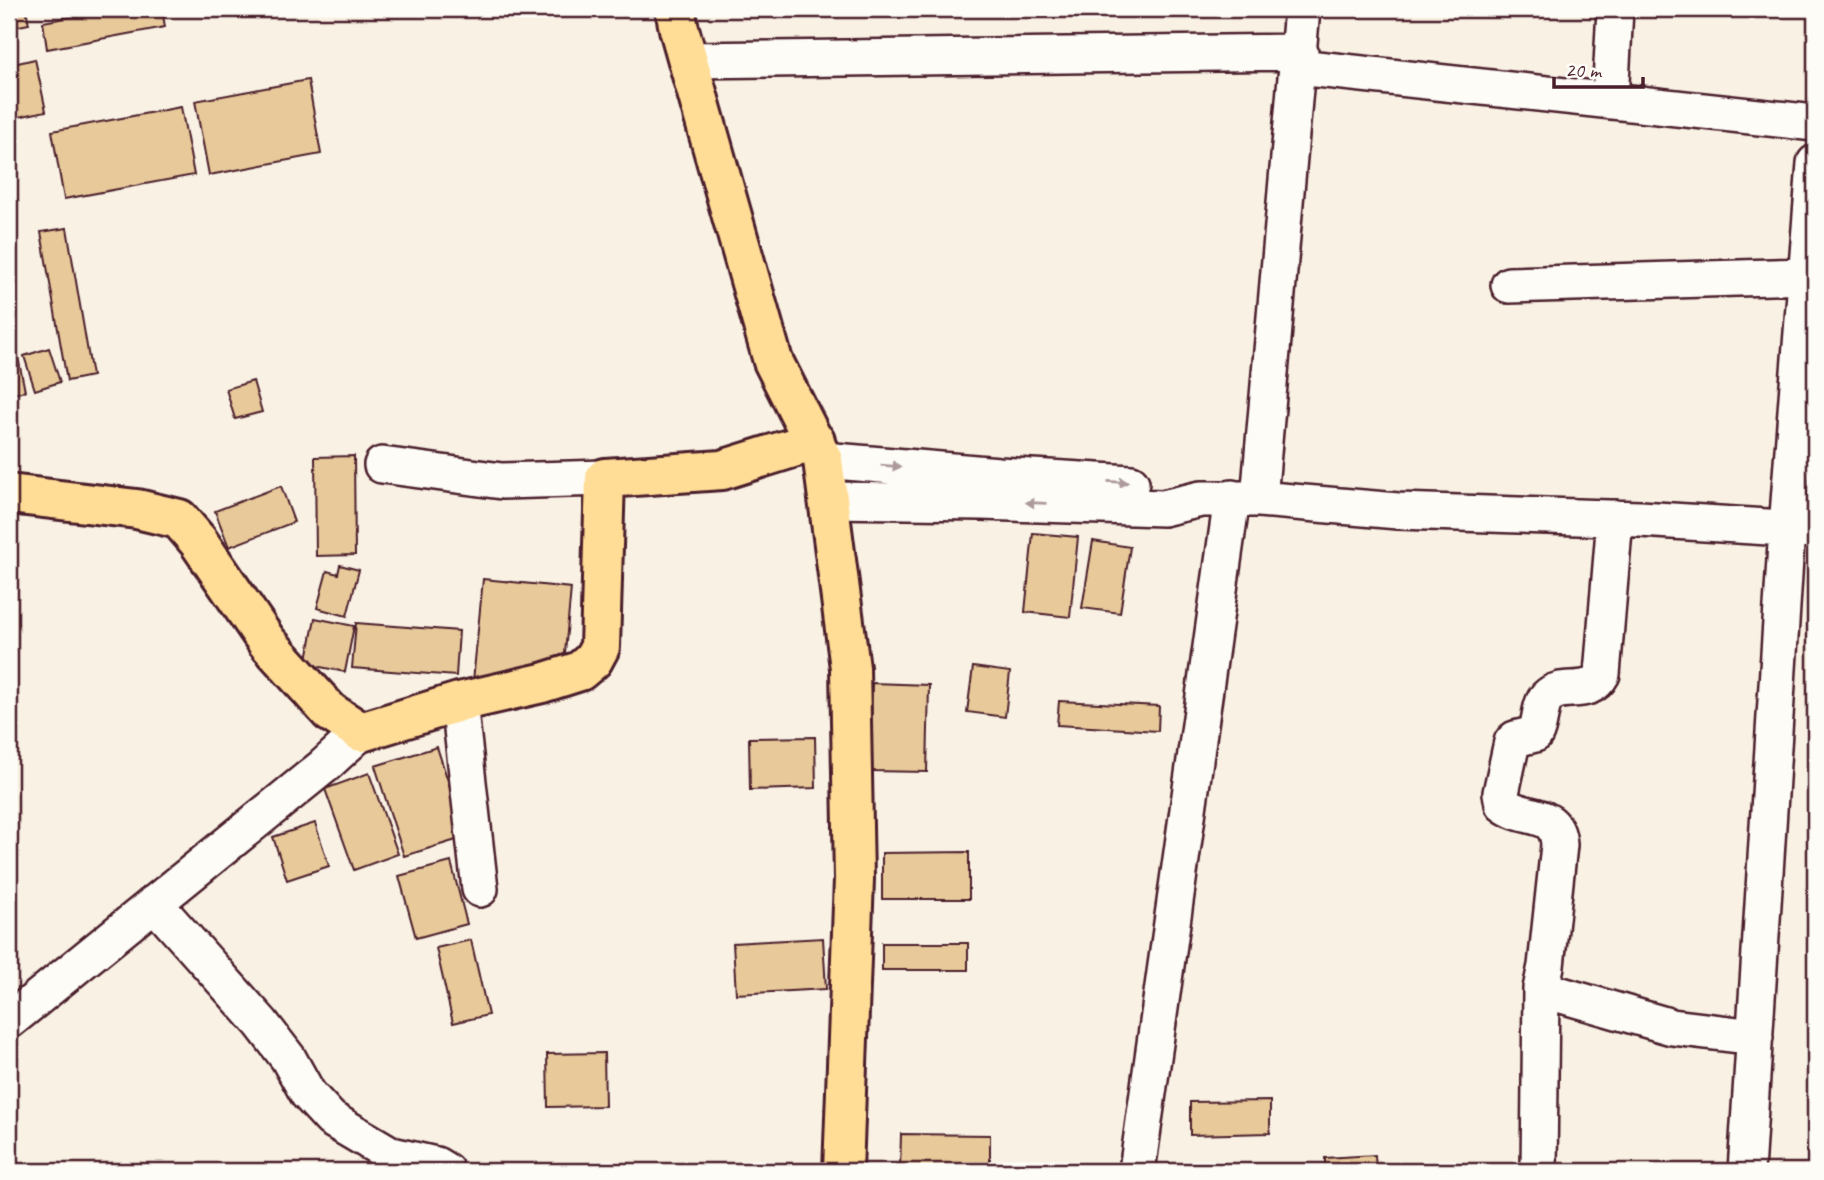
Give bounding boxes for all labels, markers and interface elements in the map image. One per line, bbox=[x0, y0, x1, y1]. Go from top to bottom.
scale bar bbox=[1554, 46, 1644, 90]
text: 20 m bbox=[1565, 57, 1603, 83]
one-way arrow bbox=[880, 461, 902, 472]
one-way arrow bbox=[1107, 477, 1129, 488]
one-way arrow bbox=[1025, 498, 1047, 509]

